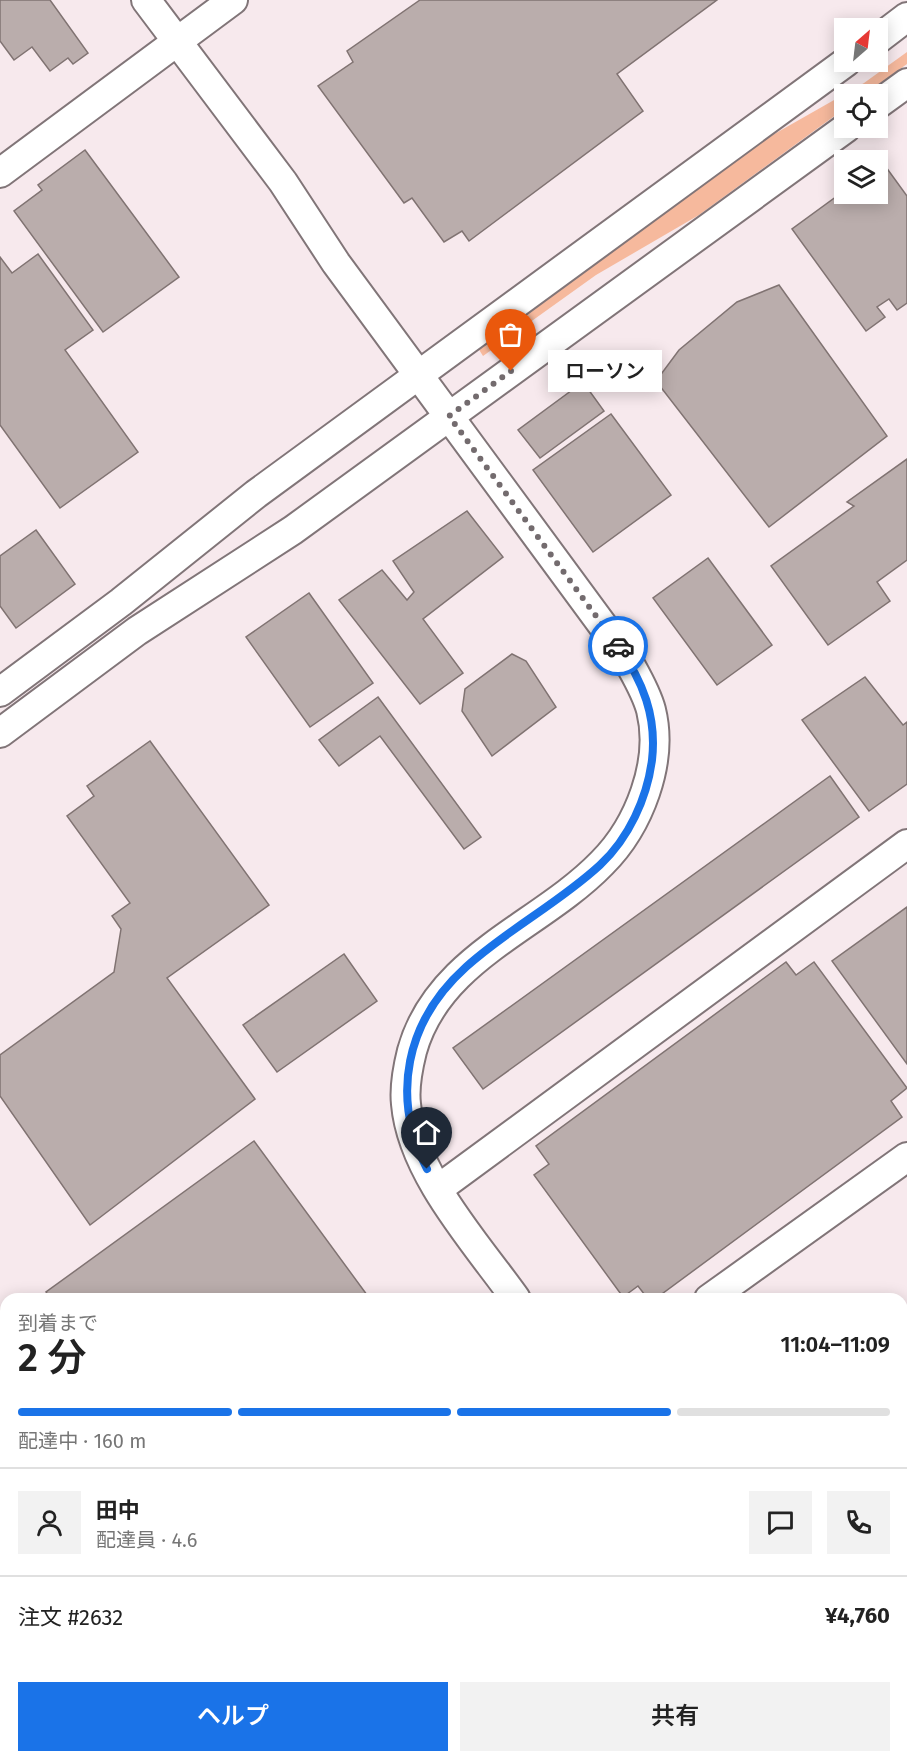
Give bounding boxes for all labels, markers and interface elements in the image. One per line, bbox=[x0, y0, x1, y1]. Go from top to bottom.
north arrow bbox=[834, 18, 888, 72]
map controls bbox=[834, 18, 888, 204]
button: locate bbox=[834, 84, 888, 138]
button: layers bbox=[834, 150, 888, 204]
pin bbox=[485, 309, 536, 371]
icon: bag bbox=[494, 318, 527, 351]
callout: ローソン bbox=[547, 350, 661, 392]
text: ローソン bbox=[565, 359, 645, 383]
courier bbox=[588, 616, 648, 676]
icon: car bbox=[602, 630, 635, 663]
pin bbox=[401, 1107, 452, 1169]
icon: home bbox=[410, 1116, 443, 1149]
text: 到着まで bbox=[18, 1311, 98, 1335]
text: 11:04–11:09 bbox=[781, 1331, 890, 1358]
text: 2 分 bbox=[18, 1335, 86, 1381]
text: 配達中 · 160 m bbox=[18, 1429, 146, 1453]
button: person bbox=[18, 1491, 81, 1554]
button: chat bbox=[749, 1491, 812, 1554]
button: phone bbox=[827, 1491, 890, 1554]
text: 田中 bbox=[96, 1497, 140, 1524]
text: 配達員 · 4.6 bbox=[96, 1528, 197, 1552]
text: ¥4,760 bbox=[825, 1602, 890, 1629]
text: 注文 #2632 bbox=[18, 1604, 123, 1631]
button: ヘルプ bbox=[18, 1682, 448, 1751]
button: 共有 bbox=[460, 1682, 890, 1751]

